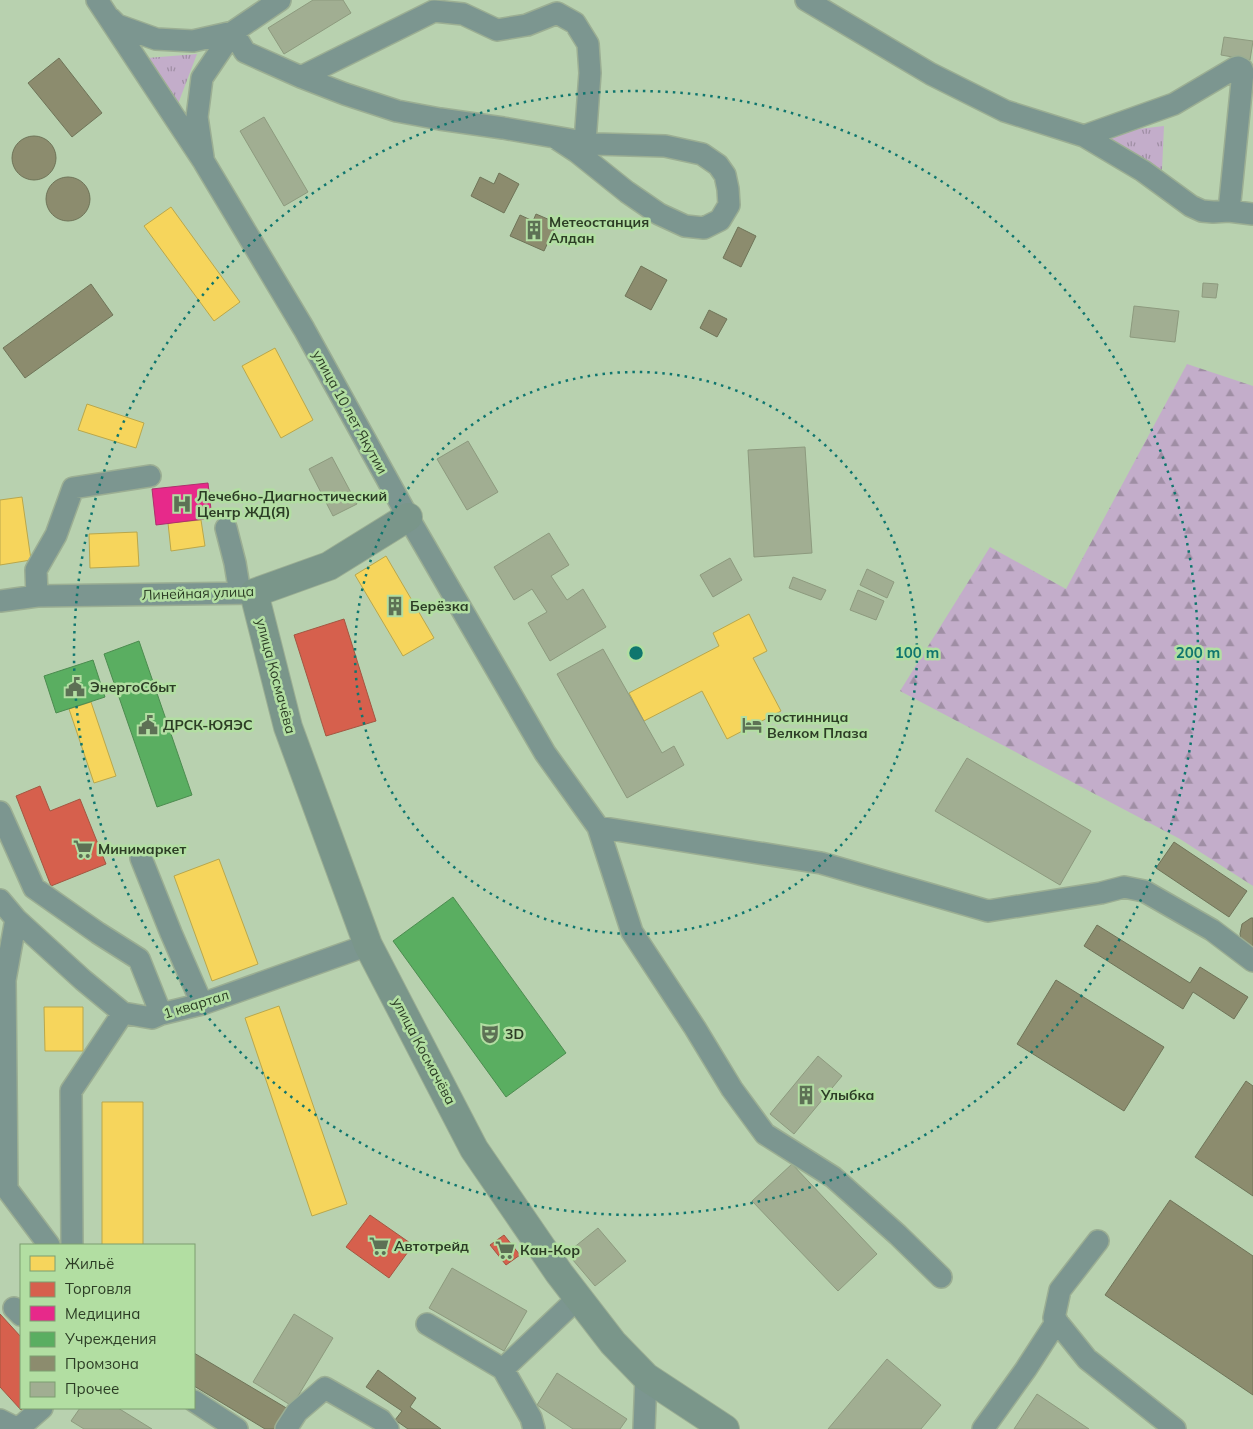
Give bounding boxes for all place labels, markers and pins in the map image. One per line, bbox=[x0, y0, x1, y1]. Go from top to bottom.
place label: Метеостанция Алдан bbox=[549, 213, 649, 247]
building icon: Метеостанция Алдан bbox=[523, 219, 545, 241]
place label: Лечебно-Диагностический Центр ЖД(Я) bbox=[197, 487, 387, 521]
hospital icon: Лечебно-Диагностический Центр ЖД(Я) bbox=[171, 493, 193, 515]
building icon: Берёзка bbox=[384, 595, 406, 617]
place label: Берёзка bbox=[410, 597, 469, 615]
centre of rings bbox=[627, 644, 645, 662]
public building icon: ЭнергоСбыт bbox=[64, 676, 86, 698]
place label: ЭнергоСбыт bbox=[90, 678, 176, 696]
place label: гостинница Велком Плаза bbox=[767, 708, 868, 742]
public building icon: ДРСК-ЮЯЭС bbox=[137, 714, 159, 736]
hotel icon: гостинница Велком Плаза bbox=[741, 714, 763, 736]
place label: ДРСК-ЮЯЭС bbox=[163, 716, 253, 734]
supermarket icon: Минимаркет bbox=[72, 838, 94, 860]
place label: Минимаркет bbox=[98, 840, 186, 858]
theatre icon: 3D bbox=[479, 1023, 501, 1045]
place label: 3D bbox=[505, 1025, 524, 1043]
building icon: Улыбка bbox=[795, 1084, 817, 1106]
place label: Улыбка bbox=[820, 1086, 874, 1104]
supermarket icon: Автотрейд bbox=[368, 1235, 390, 1257]
place label: Автотрейд bbox=[394, 1237, 469, 1255]
supermarket icon: Кан-Кор bbox=[494, 1239, 516, 1261]
place label: Кан-Кор bbox=[520, 1241, 580, 1259]

